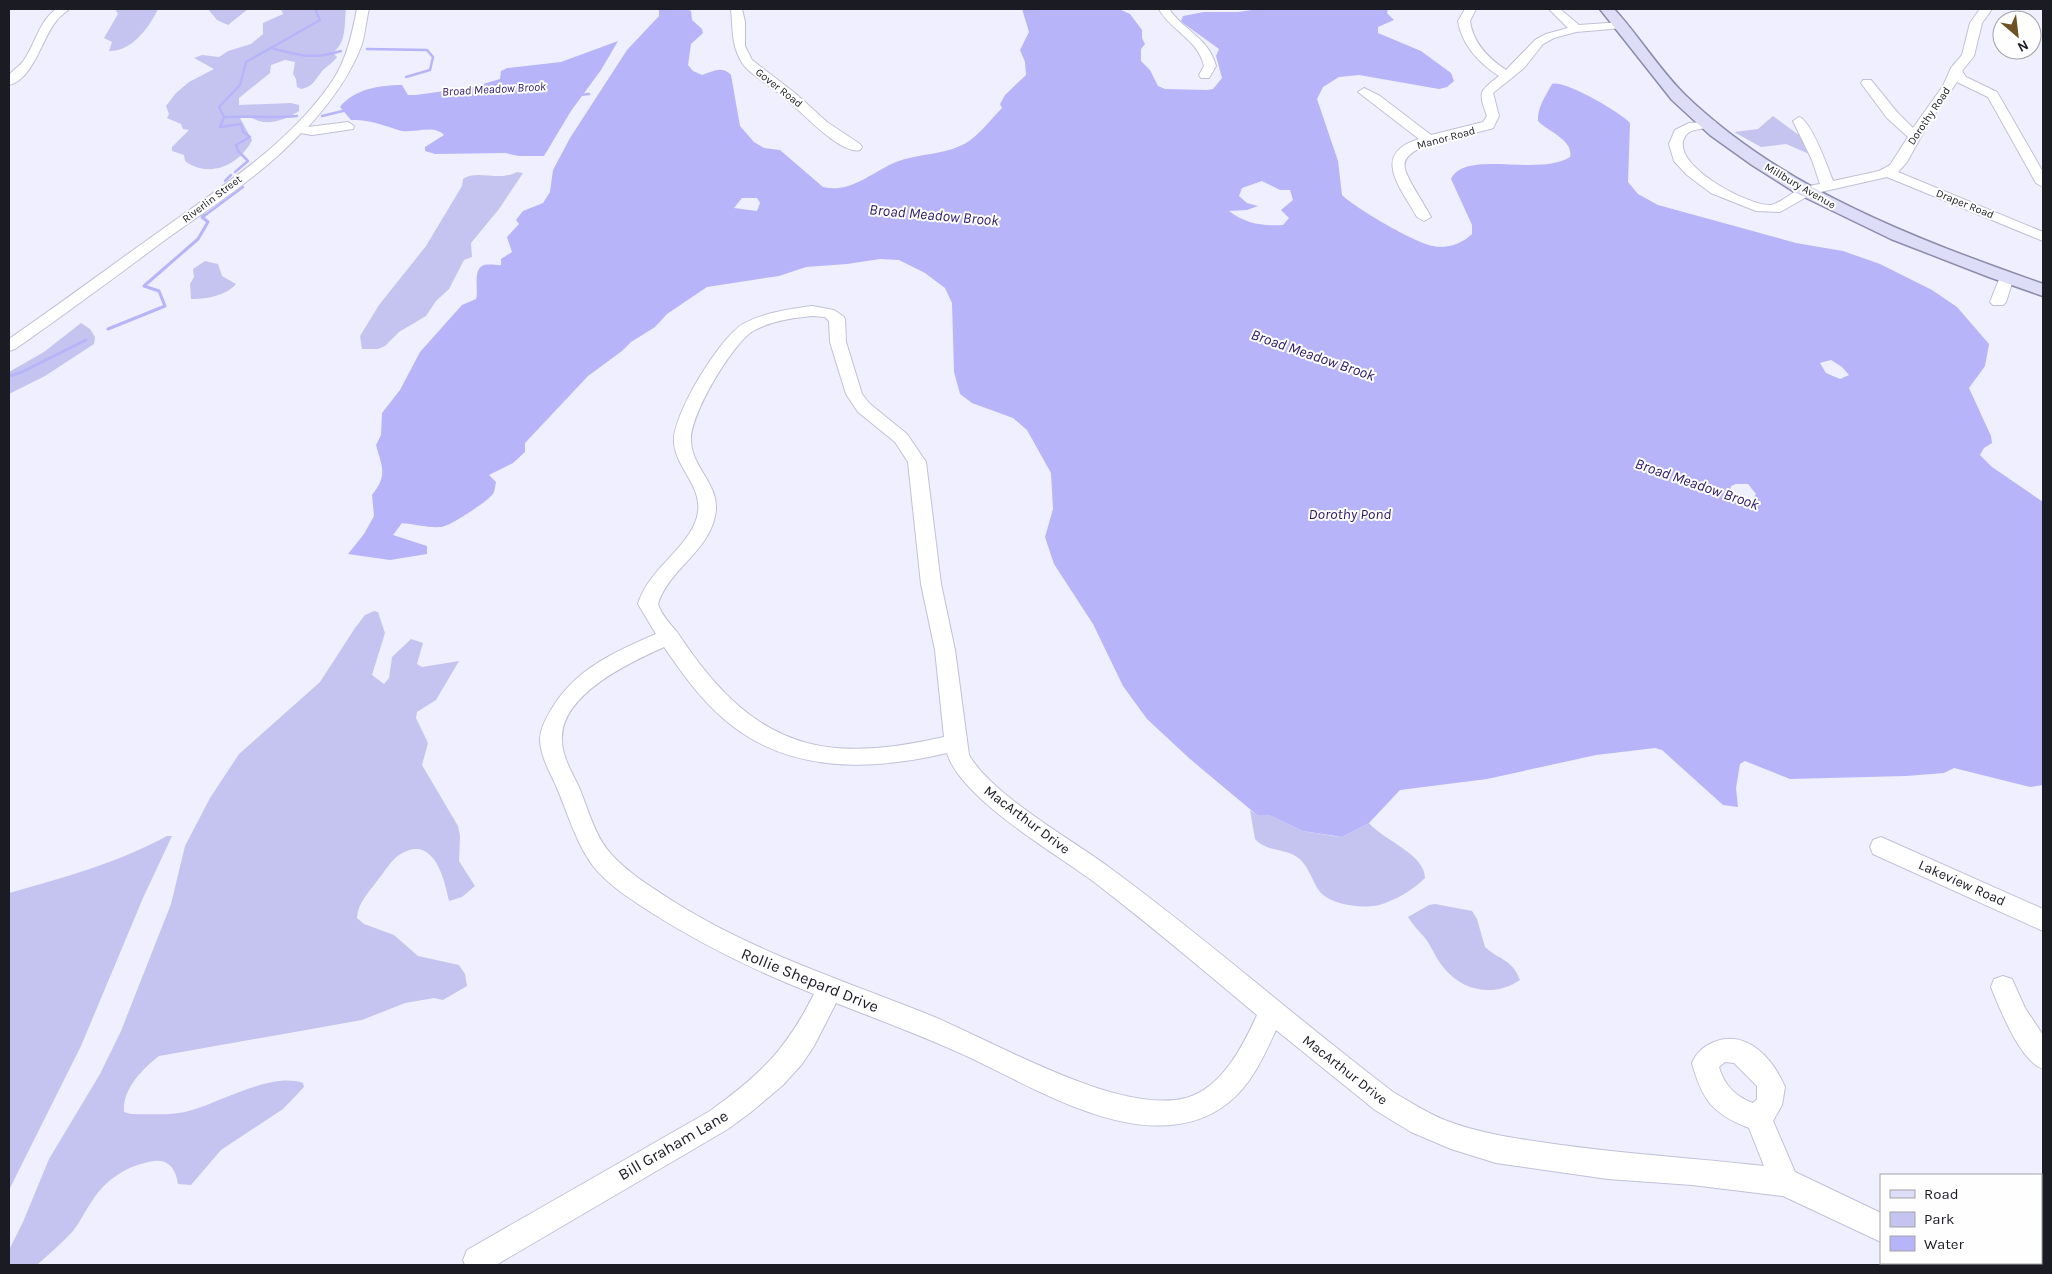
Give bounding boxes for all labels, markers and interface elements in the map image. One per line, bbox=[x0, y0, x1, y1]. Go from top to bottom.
north arrow bbox=[1992, 10, 2042, 60]
text: N bbox=[2014, 36, 2031, 56]
street label: Gover Road bbox=[753, 66, 805, 110]
water label: Broad Meadow Brook bbox=[442, 79, 547, 99]
street label: Dorothy Road bbox=[1905, 85, 1953, 147]
street label: Manor Road bbox=[1415, 124, 1477, 152]
street label: Millbury Avenue bbox=[1762, 160, 1838, 212]
street label: Riverlin Street bbox=[180, 172, 244, 226]
street label: Draper Road bbox=[1934, 186, 1996, 222]
water label: Broad Meadow Brook bbox=[868, 200, 1000, 230]
water label: Broad Meadow Brook bbox=[1249, 325, 1378, 385]
water label: Broad Meadow Brook bbox=[1633, 454, 1762, 514]
water label: Dorothy Pond bbox=[1309, 505, 1391, 523]
street label: MacArthur Drive bbox=[981, 782, 1073, 858]
street label: Lakeview Road bbox=[1916, 856, 2008, 910]
street label: Rollie Shepard Drive bbox=[739, 944, 881, 1016]
street label: MacArthur Drive bbox=[1299, 1032, 1391, 1108]
street label: Bill Graham Lane bbox=[615, 1106, 731, 1184]
legend bbox=[1880, 1174, 2042, 1264]
text: Road bbox=[1924, 1185, 1959, 1203]
text: Park bbox=[1924, 1210, 1954, 1228]
text: Water bbox=[1924, 1235, 1965, 1253]

